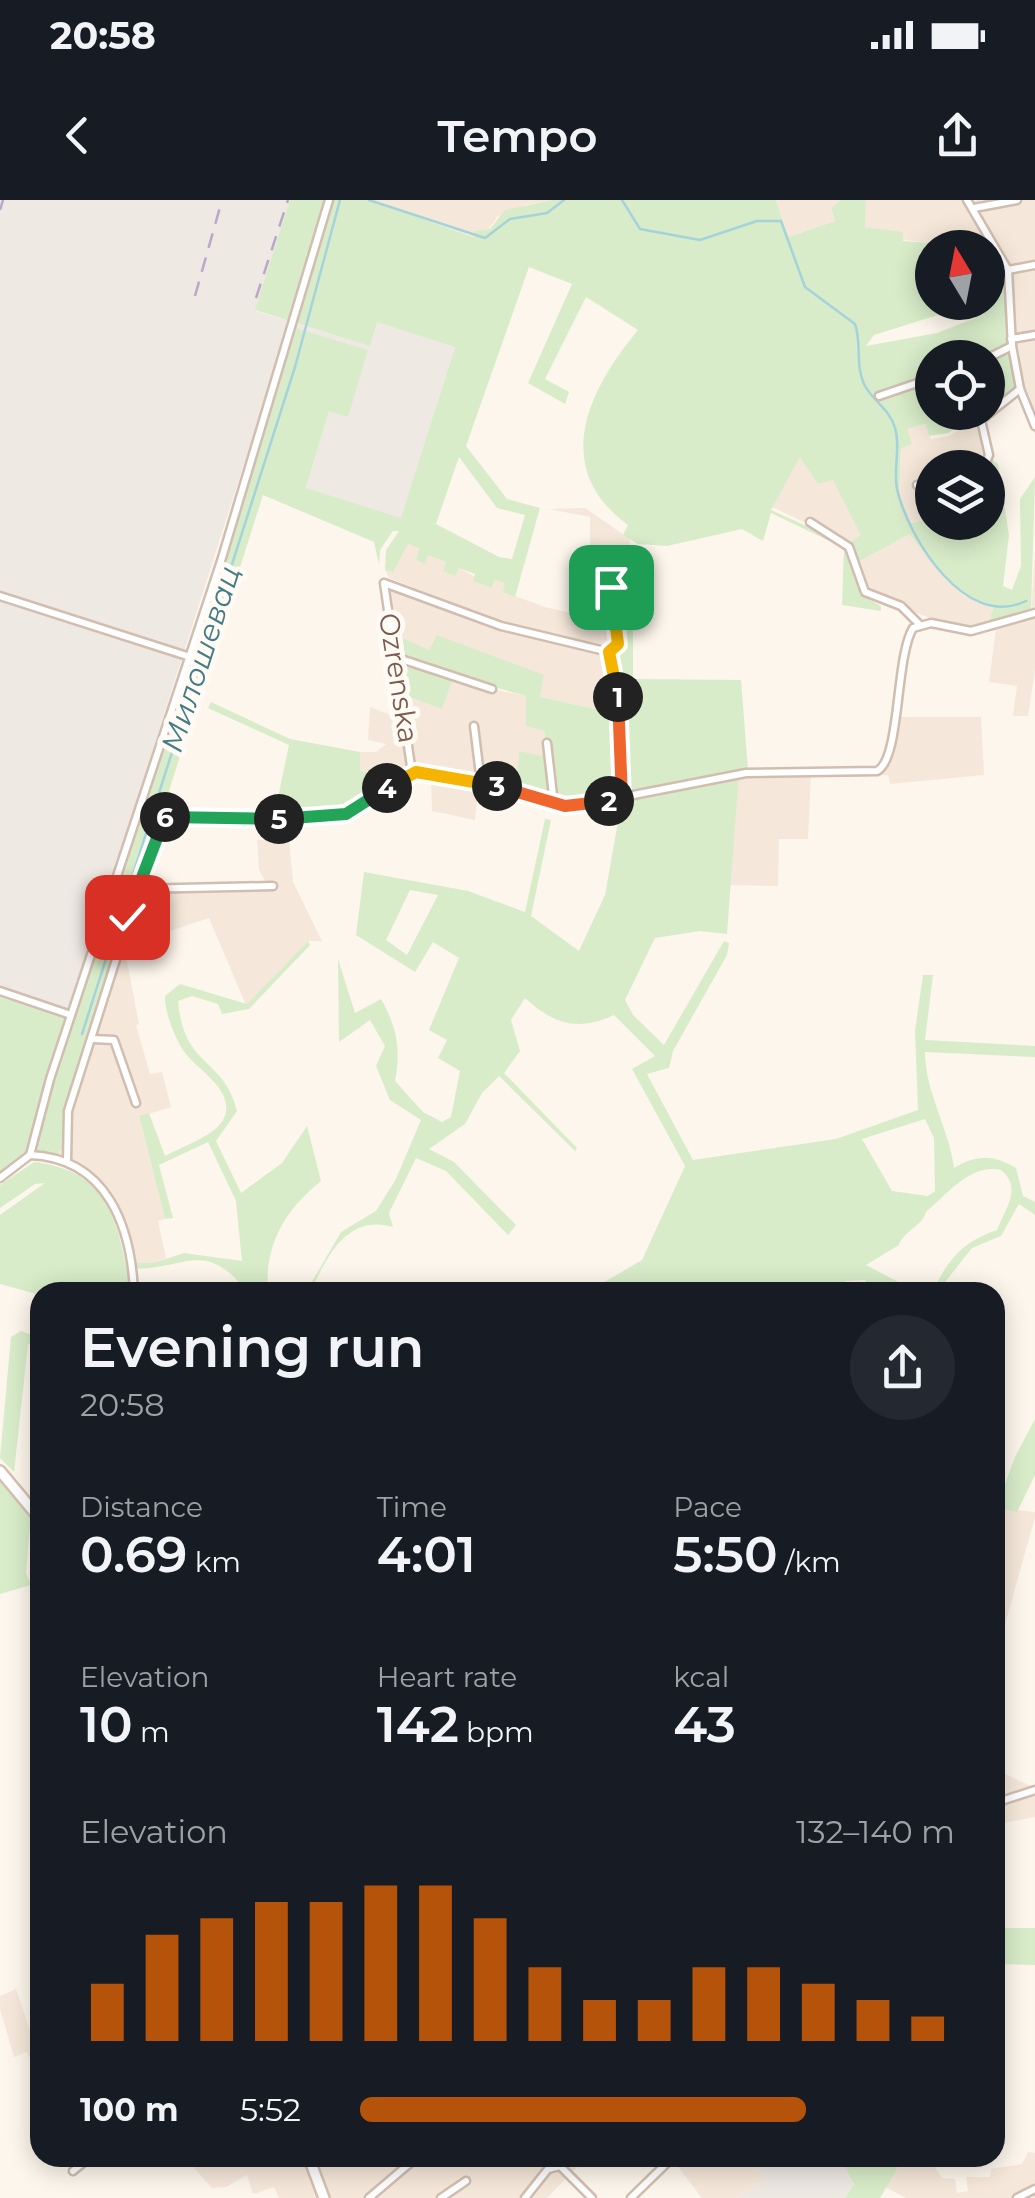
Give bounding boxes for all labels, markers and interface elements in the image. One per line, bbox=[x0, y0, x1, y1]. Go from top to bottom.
text: 20:58 bbox=[50, 12, 156, 59]
icon: back bbox=[50, 108, 105, 163]
text: Tempo bbox=[438, 108, 597, 163]
icon: share bbox=[930, 108, 985, 163]
north arrow bbox=[915, 230, 1005, 320]
map controls bbox=[915, 230, 1005, 540]
button: locate bbox=[915, 340, 1005, 430]
button: layers bbox=[915, 450, 1005, 540]
pin bbox=[569, 545, 654, 630]
icon: arrive bbox=[584, 560, 639, 615]
water label: Милошевац bbox=[153, 561, 248, 757]
street label: Ozrenska bbox=[372, 611, 426, 745]
pin: 1 bbox=[593, 672, 643, 722]
text: 1 bbox=[613, 680, 623, 714]
pin: 3 bbox=[472, 761, 522, 811]
pin: 4 bbox=[362, 763, 412, 813]
text: 3 bbox=[489, 769, 505, 803]
text: 4 bbox=[377, 771, 397, 805]
pin: 2 bbox=[584, 776, 634, 826]
text: 2 bbox=[601, 784, 617, 818]
pin: 6 bbox=[140, 792, 190, 842]
pin: 5 bbox=[254, 794, 304, 844]
text: 6 bbox=[156, 800, 174, 834]
text: 5 bbox=[271, 802, 287, 836]
pin bbox=[85, 875, 170, 960]
icon: check bbox=[100, 890, 155, 945]
text: Evening run bbox=[80, 1314, 425, 1381]
button: share bbox=[850, 1315, 955, 1420]
text: 20:58 bbox=[80, 1385, 165, 1424]
text: Distance bbox=[80, 1490, 203, 1524]
text: Time bbox=[377, 1490, 447, 1524]
text: Pace bbox=[673, 1490, 742, 1524]
text: 0.69 bbox=[80, 1524, 187, 1585]
text: 4:01 bbox=[377, 1524, 476, 1585]
text: 5:50 bbox=[673, 1524, 778, 1585]
text: km bbox=[187, 1545, 241, 1579]
text: /km bbox=[778, 1545, 841, 1579]
text: Elevation bbox=[80, 1660, 209, 1694]
text: Heart rate bbox=[377, 1660, 517, 1694]
text: kcal bbox=[673, 1660, 729, 1694]
text: 10 bbox=[80, 1694, 133, 1755]
text: 142 bbox=[377, 1694, 459, 1755]
text: 43 bbox=[673, 1694, 736, 1755]
text: m bbox=[133, 1715, 170, 1749]
text: bpm bbox=[459, 1715, 534, 1749]
text: Elevation bbox=[80, 1812, 228, 1851]
text: 132–140 m bbox=[796, 1812, 955, 1851]
text: 100 m bbox=[80, 2090, 179, 2129]
text: 5:52 bbox=[240, 2090, 301, 2129]

